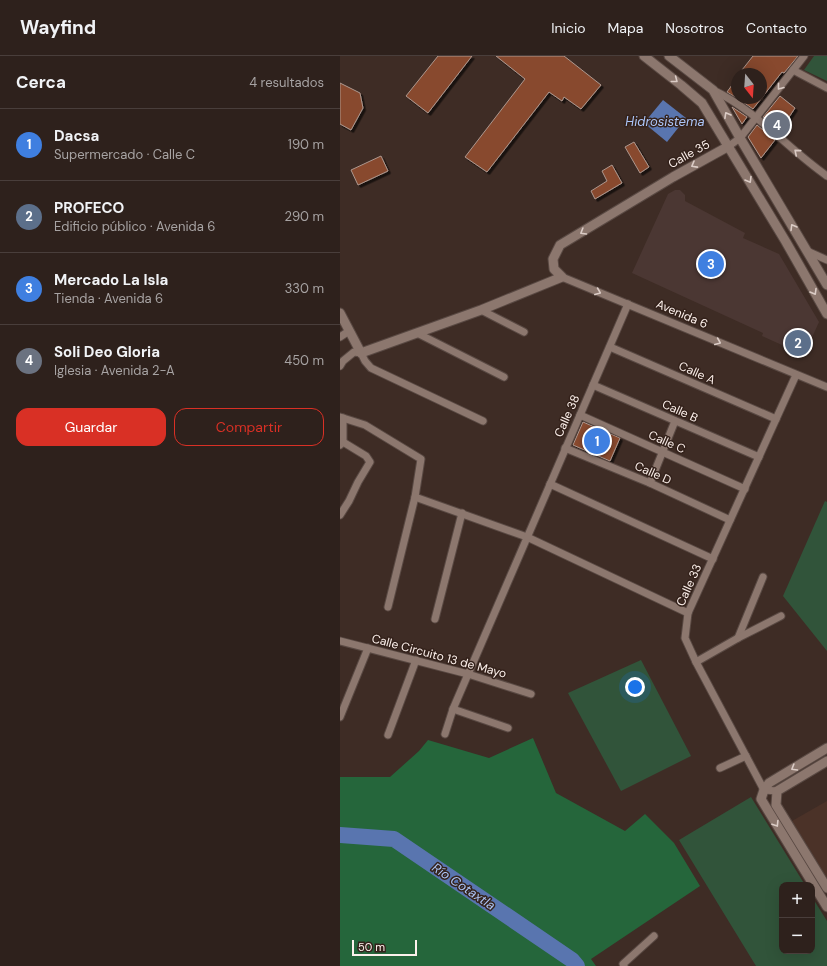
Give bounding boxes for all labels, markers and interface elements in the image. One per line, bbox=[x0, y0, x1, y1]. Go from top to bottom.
text: Wayfind bbox=[20, 15, 96, 40]
text: Inicio bbox=[551, 19, 586, 37]
text: Mapa bbox=[608, 19, 643, 37]
text: Nosotros bbox=[665, 19, 724, 37]
text: Contacto bbox=[746, 19, 807, 37]
north arrow bbox=[731, 68, 767, 104]
text: Cerca bbox=[16, 71, 66, 93]
text: 4 resultados bbox=[249, 74, 324, 91]
one-way arrow bbox=[670, 75, 677, 82]
one-way arrow bbox=[778, 82, 785, 89]
pin: 4 bbox=[764, 110, 790, 140]
one-way arrow bbox=[725, 112, 732, 119]
water label: Hidrosistema bbox=[625, 113, 705, 130]
text: Dacsa bbox=[54, 126, 99, 146]
text: 1 bbox=[27, 136, 31, 153]
text: 190 m bbox=[288, 136, 324, 153]
street label: Calle 35 bbox=[665, 136, 713, 172]
text: Supermercado · Calle C bbox=[54, 146, 195, 163]
one-way arrow bbox=[794, 149, 801, 156]
one-way arrow bbox=[691, 160, 699, 168]
one-way arrow bbox=[744, 176, 751, 183]
text: PROFECO bbox=[54, 198, 124, 218]
text: 2 bbox=[25, 208, 33, 225]
text: 290 m bbox=[285, 208, 324, 225]
text: Edificio público · Avenida 6 bbox=[54, 218, 215, 235]
one-way arrow bbox=[791, 224, 798, 231]
one-way arrow bbox=[580, 227, 587, 234]
pin: 3 bbox=[698, 249, 724, 279]
text: Mercado La Isla bbox=[54, 270, 168, 290]
text: 3 bbox=[25, 280, 33, 297]
text: 330 m bbox=[285, 280, 324, 297]
one-way arrow bbox=[595, 287, 602, 295]
one-way arrow bbox=[810, 288, 817, 295]
text: Tienda · Avenida 6 bbox=[54, 290, 163, 307]
street label: Avenida 6 bbox=[654, 296, 710, 332]
pin: 2 bbox=[785, 328, 811, 358]
one-way arrow bbox=[714, 337, 722, 345]
text: Soli Deo Gloria bbox=[54, 342, 160, 362]
text: 4 bbox=[25, 352, 33, 369]
text: 450 m bbox=[284, 352, 324, 369]
street label: Calle A bbox=[676, 358, 718, 388]
text: Iglesia · Avenida 2-A bbox=[54, 362, 175, 379]
street label: Calle 38 bbox=[551, 392, 583, 440]
street label: Calle B bbox=[660, 396, 700, 426]
button: Guardar bbox=[16, 408, 166, 446]
button: Compartir bbox=[174, 408, 324, 446]
pin: 1 bbox=[584, 426, 610, 456]
street label: Calle C bbox=[646, 427, 688, 457]
street label: Calle D bbox=[632, 458, 674, 488]
street label: Calle 33 bbox=[673, 561, 705, 609]
street label: Calle Circuito 13 de Mayo bbox=[370, 630, 508, 682]
your location bbox=[625, 677, 645, 697]
one-way arrow bbox=[791, 763, 798, 770]
one-way arrow bbox=[771, 820, 779, 827]
water label: Río Cotaxtla bbox=[429, 859, 499, 914]
map controls bbox=[779, 882, 815, 954]
button: + bbox=[779, 882, 815, 918]
button: − bbox=[779, 918, 815, 954]
scale bar bbox=[352, 938, 417, 957]
text: 50 m bbox=[358, 940, 385, 954]

